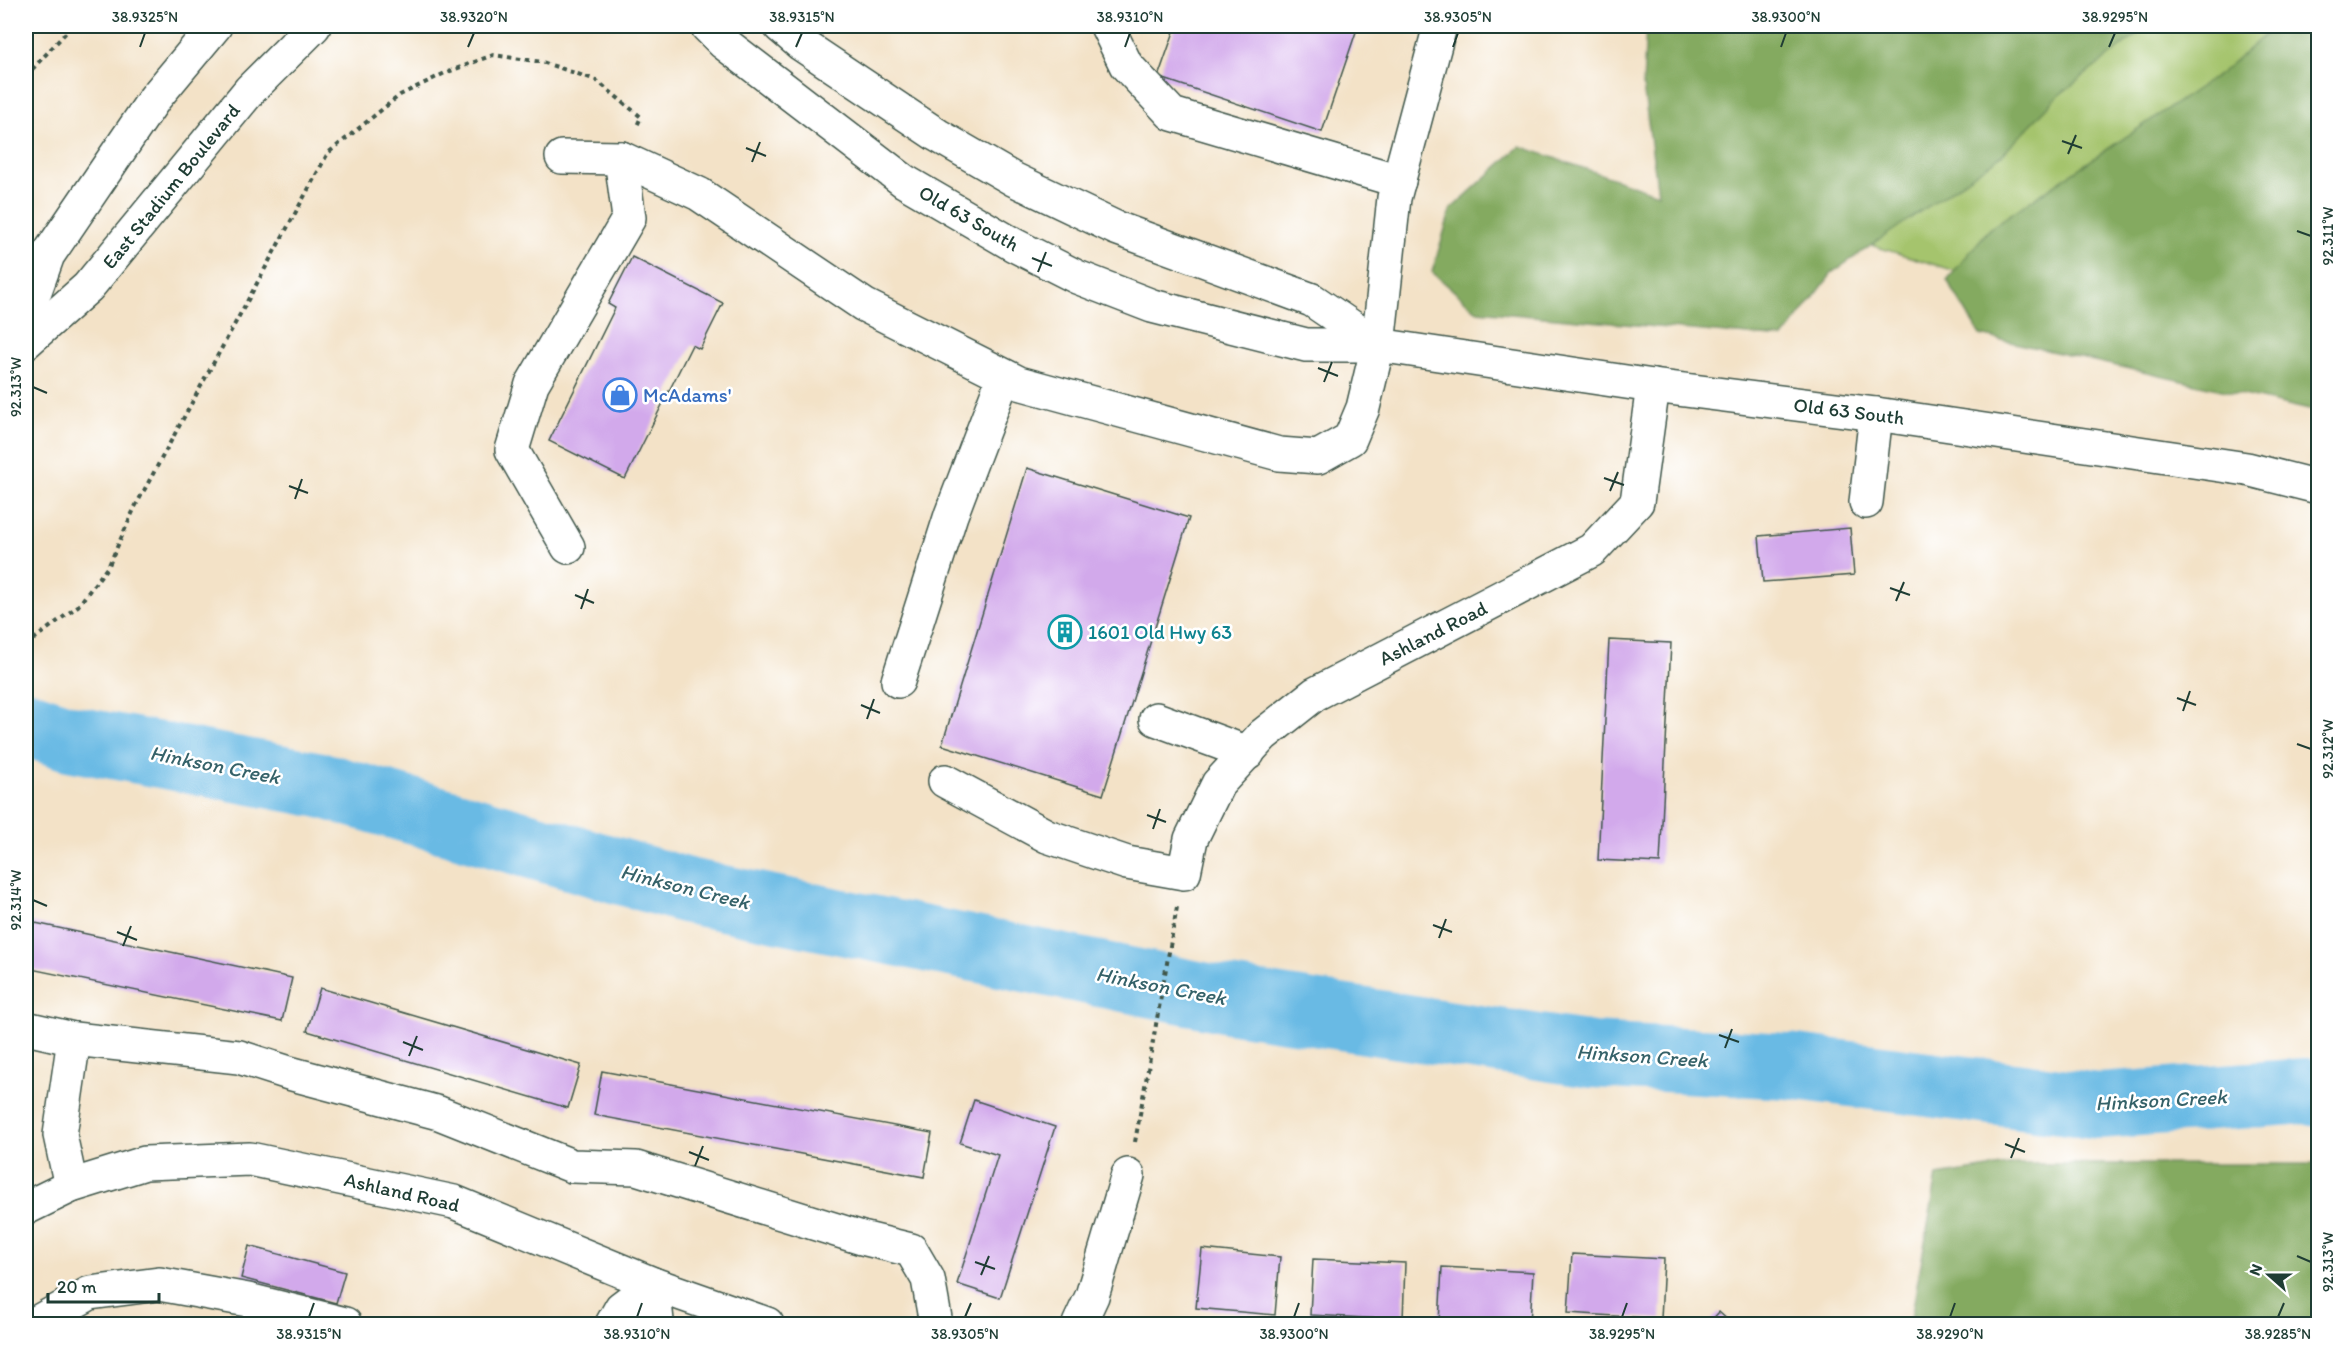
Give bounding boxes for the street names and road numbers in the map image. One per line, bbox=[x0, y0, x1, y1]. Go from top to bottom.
street label: East Stadium Boulevard bbox=[97, 98, 245, 273]
street label: Old 63 South bbox=[915, 180, 1023, 256]
street label: Old 63 South bbox=[1792, 392, 1906, 430]
street label: Ashland Road bbox=[1375, 595, 1491, 670]
street label: Ashland Road bbox=[342, 1167, 462, 1217]

